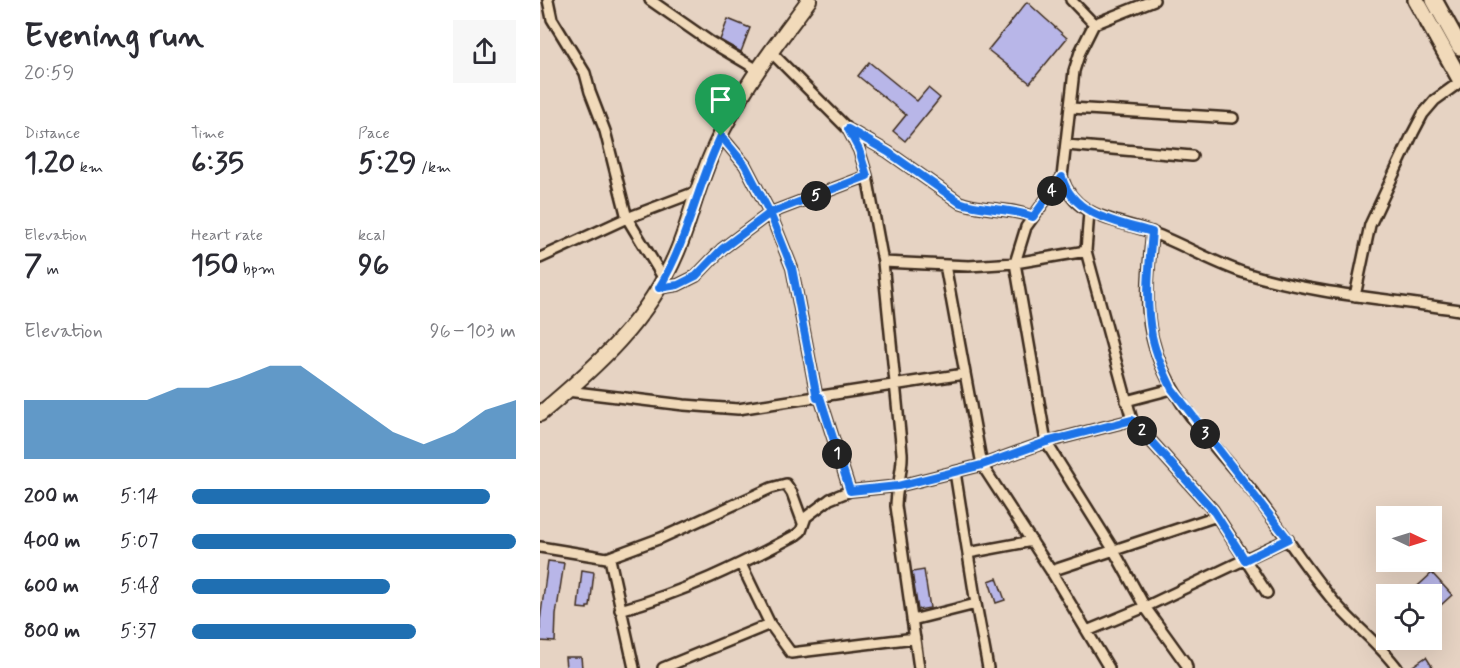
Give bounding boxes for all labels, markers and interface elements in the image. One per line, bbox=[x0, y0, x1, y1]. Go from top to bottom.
text: Evening run bbox=[24, 15, 204, 59]
button: share bbox=[453, 20, 516, 83]
text: 20:59 bbox=[24, 60, 75, 87]
pin bbox=[695, 74, 746, 136]
icon: arrive bbox=[704, 83, 737, 116]
text: Distance bbox=[24, 123, 80, 144]
text: Time bbox=[191, 123, 225, 144]
text: Pace bbox=[358, 123, 390, 144]
text: 1.20 bbox=[24, 144, 76, 183]
text: 6:35 bbox=[191, 144, 244, 183]
text: 5:29 bbox=[358, 144, 417, 183]
text: km bbox=[76, 157, 103, 178]
text: /km bbox=[417, 157, 451, 178]
pin: 4 bbox=[1037, 176, 1067, 206]
text: 4 bbox=[1047, 180, 1057, 201]
pin: 5 bbox=[801, 181, 831, 211]
text: 5 bbox=[811, 185, 821, 206]
text: Elevation bbox=[24, 225, 87, 246]
text: Heart rate bbox=[191, 225, 263, 246]
text: kcal bbox=[358, 225, 385, 246]
text: 7 bbox=[24, 246, 42, 285]
text: 150 bbox=[191, 246, 238, 285]
text: 96 bbox=[358, 246, 389, 285]
text: m bbox=[42, 259, 59, 280]
text: bpm bbox=[238, 259, 275, 280]
text: Elevation bbox=[24, 318, 103, 345]
text: 96–103 m bbox=[430, 318, 516, 345]
pin: 2 bbox=[1127, 416, 1157, 446]
pin: 3 bbox=[1190, 419, 1220, 449]
text: 2 bbox=[1138, 420, 1146, 441]
text: 3 bbox=[1201, 423, 1209, 444]
pin: 1 bbox=[822, 439, 852, 469]
text: 1 bbox=[833, 443, 841, 464]
text: 200 m bbox=[24, 483, 79, 510]
text: 5:14 bbox=[120, 483, 158, 510]
north arrow bbox=[1376, 506, 1442, 572]
map controls bbox=[1376, 506, 1442, 650]
text: 400 m bbox=[24, 528, 80, 555]
text: 5:07 bbox=[120, 528, 159, 555]
text: 600 m bbox=[24, 573, 79, 600]
text: 5:48 bbox=[120, 573, 160, 600]
button: locate bbox=[1376, 584, 1442, 650]
text: 800 m bbox=[24, 618, 80, 645]
text: 5:37 bbox=[120, 618, 156, 645]

